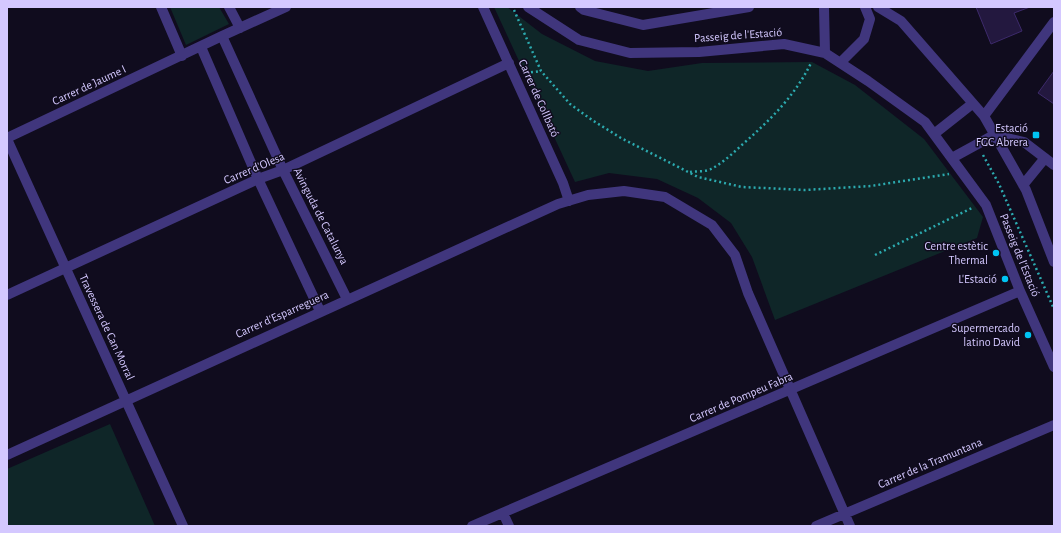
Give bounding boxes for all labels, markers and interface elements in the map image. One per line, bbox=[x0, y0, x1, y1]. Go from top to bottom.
street label: Passeig de l'Estació bbox=[694, 26, 783, 44]
street label: Carrer de Collbató bbox=[517, 57, 562, 139]
street label: Carrer de Jaume I bbox=[50, 63, 128, 107]
place label: Estació FGC Abrera bbox=[976, 122, 1028, 148]
marker: Estació FGC Abrera bbox=[1031, 130, 1041, 140]
street label: Carrer d'Olesa bbox=[222, 150, 287, 186]
street label: Avinguda de Catalunya bbox=[291, 166, 351, 267]
street label: Passeig de l'Estació bbox=[998, 212, 1042, 298]
place label: Centre estètic Thermal bbox=[925, 240, 988, 266]
marker: Centre estètic Thermal bbox=[991, 248, 1001, 258]
street label: Travessera de Can Morral bbox=[77, 272, 137, 382]
place label: L'Estació bbox=[958, 273, 997, 285]
marker: L'Estació bbox=[1000, 274, 1010, 284]
street label: Carrer d'Esparreguera bbox=[234, 288, 331, 340]
place label: Supermercado latino David bbox=[952, 322, 1020, 348]
marker: Supermercado latino David bbox=[1023, 330, 1033, 340]
street label: Carrer de Pompeu Fabra bbox=[688, 370, 795, 424]
street label: Carrer de la Tramuntana bbox=[876, 435, 984, 490]

